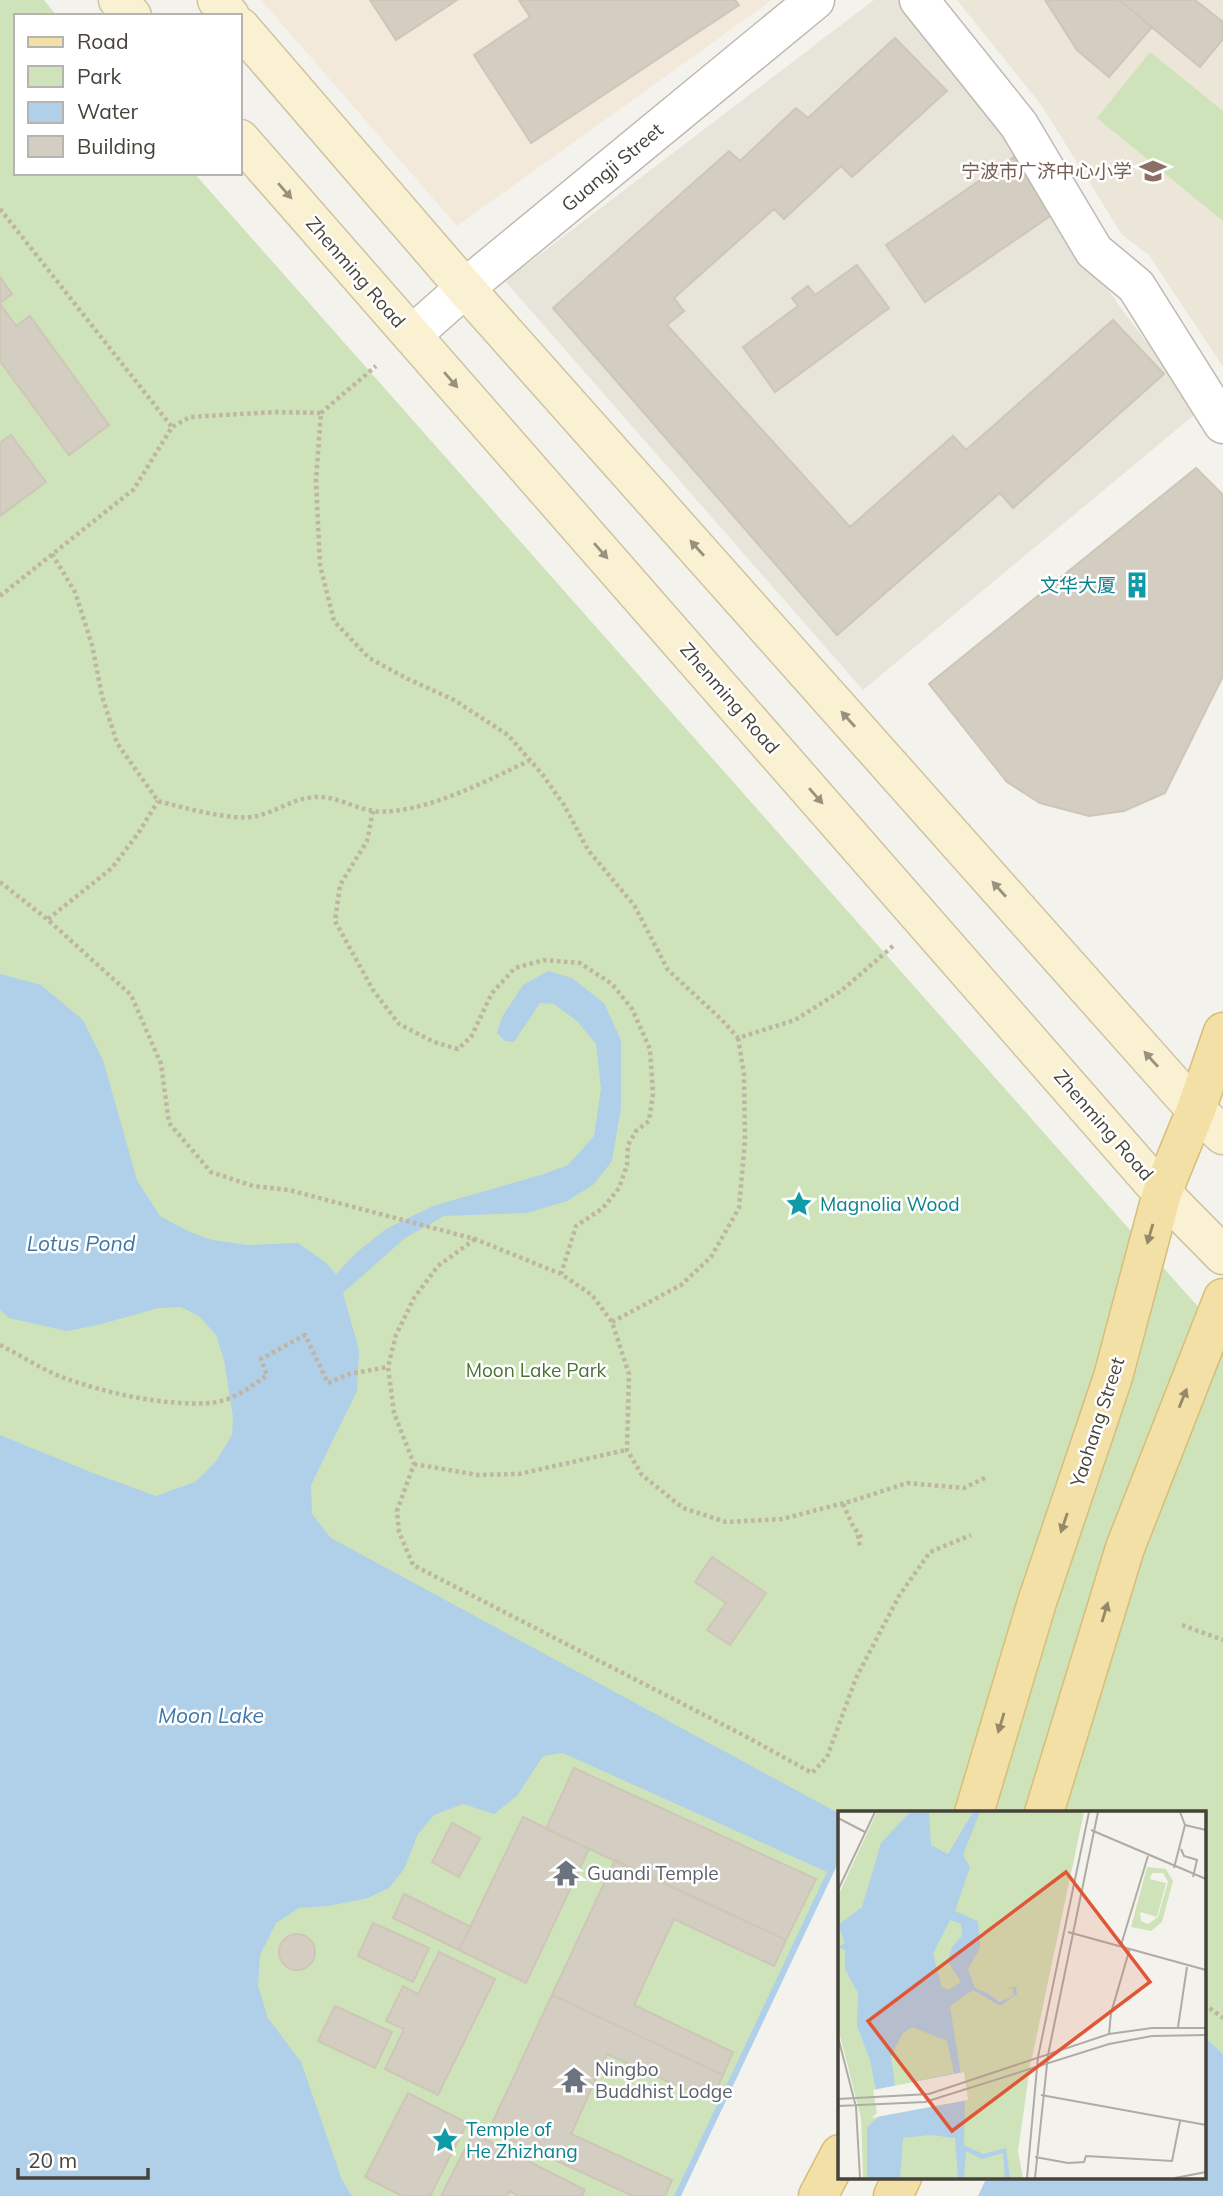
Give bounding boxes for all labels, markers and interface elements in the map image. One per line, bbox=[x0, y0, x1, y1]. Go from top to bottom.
legend bbox=[14, 14, 242, 175]
text: Road bbox=[77, 28, 128, 54]
text: Park bbox=[77, 63, 121, 89]
text: Water bbox=[77, 98, 138, 124]
street label: Guangji Street bbox=[556, 117, 668, 216]
text: Building bbox=[77, 133, 156, 159]
school or university icon: 宁波市广济中心小学 bbox=[1138, 156, 1168, 186]
place label: 宁波市广济中心小学 bbox=[961, 159, 1132, 183]
one-way arrow bbox=[277, 182, 292, 199]
street label: Zhenming Road bbox=[301, 212, 411, 332]
one-way arrow bbox=[443, 371, 459, 389]
one-way arrow bbox=[690, 540, 705, 557]
one-way arrow bbox=[593, 542, 609, 560]
building icon: 文华大厦 bbox=[1122, 570, 1152, 600]
place label: 文华大厦 bbox=[1040, 573, 1116, 597]
street label: Zhenming Road bbox=[675, 638, 785, 758]
one-way arrow bbox=[841, 710, 856, 727]
one-way arrow bbox=[808, 787, 823, 804]
one-way arrow bbox=[992, 880, 1008, 897]
one-way arrow bbox=[1143, 1051, 1159, 1068]
street label: Zhenming Road bbox=[1049, 1065, 1159, 1185]
place icon: Magnolia Wood bbox=[784, 1189, 814, 1219]
place label: Magnolia Wood bbox=[820, 1192, 960, 1216]
one-way arrow bbox=[1145, 1224, 1155, 1245]
water label: Lotus Pond bbox=[27, 1230, 136, 1256]
street label: Yaohang Street bbox=[1064, 1354, 1129, 1491]
park label: Moon Lake Park bbox=[466, 1358, 607, 1382]
one-way arrow bbox=[1177, 1388, 1188, 1409]
one-way arrow bbox=[1058, 1512, 1069, 1533]
one-way arrow bbox=[1100, 1601, 1111, 1622]
water label: Moon Lake bbox=[158, 1702, 264, 1728]
one-way arrow bbox=[995, 1712, 1006, 1733]
inset map bbox=[838, 1811, 1206, 2178]
temple icon: Guandi Temple bbox=[551, 1858, 581, 1888]
place label: Guandi Temple bbox=[587, 1861, 719, 1885]
place label: Ningbo Buddhist Lodge bbox=[595, 2057, 733, 2103]
temple icon: Ningbo Buddhist Lodge bbox=[559, 2065, 589, 2095]
place label: Temple of He Zhizhang bbox=[466, 2117, 578, 2163]
place icon: Temple of He Zhizhang bbox=[430, 2125, 460, 2155]
scale bar bbox=[18, 2136, 147, 2180]
text: 20 m bbox=[28, 2147, 77, 2173]

